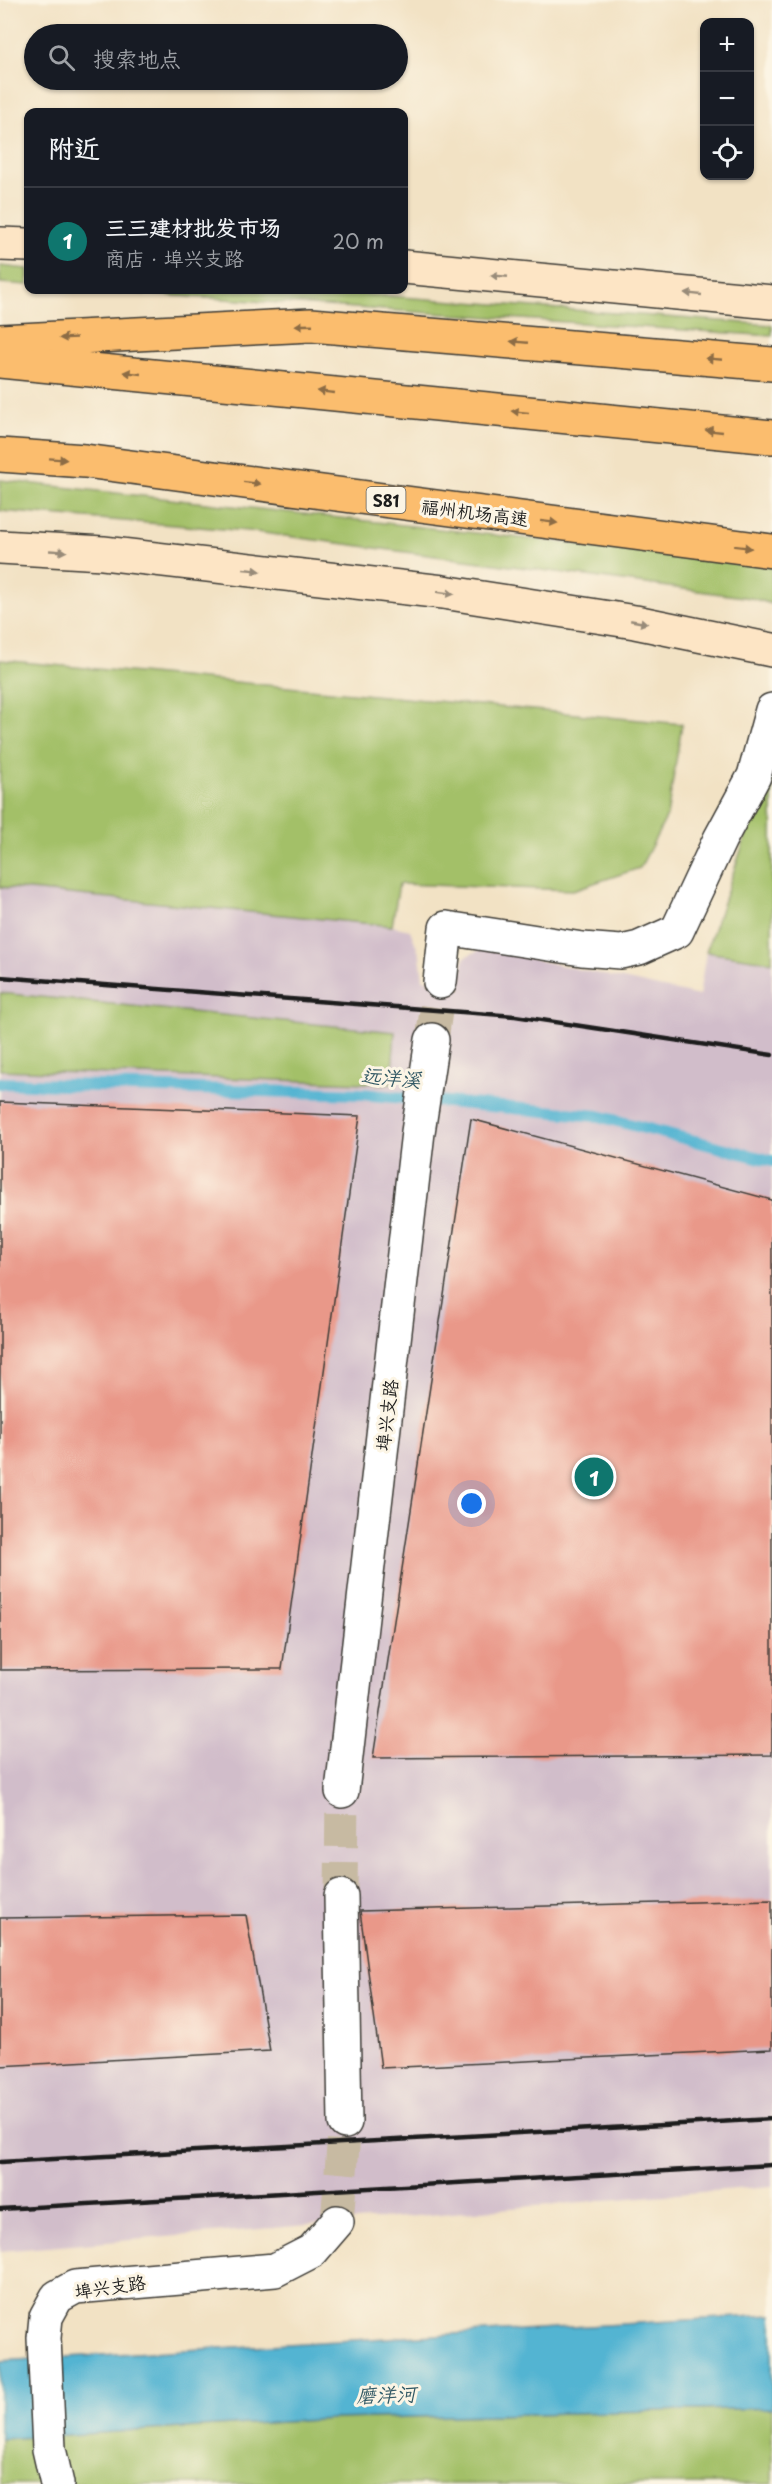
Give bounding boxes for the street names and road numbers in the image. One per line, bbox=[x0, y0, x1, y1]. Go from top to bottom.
road number: S81 bbox=[366, 487, 406, 513]
street label: 福州机场高速 bbox=[420, 492, 530, 532]
street label: 埠兴支路 bbox=[368, 1378, 404, 1452]
street label: 埠兴支路 bbox=[72, 2268, 148, 2304]

